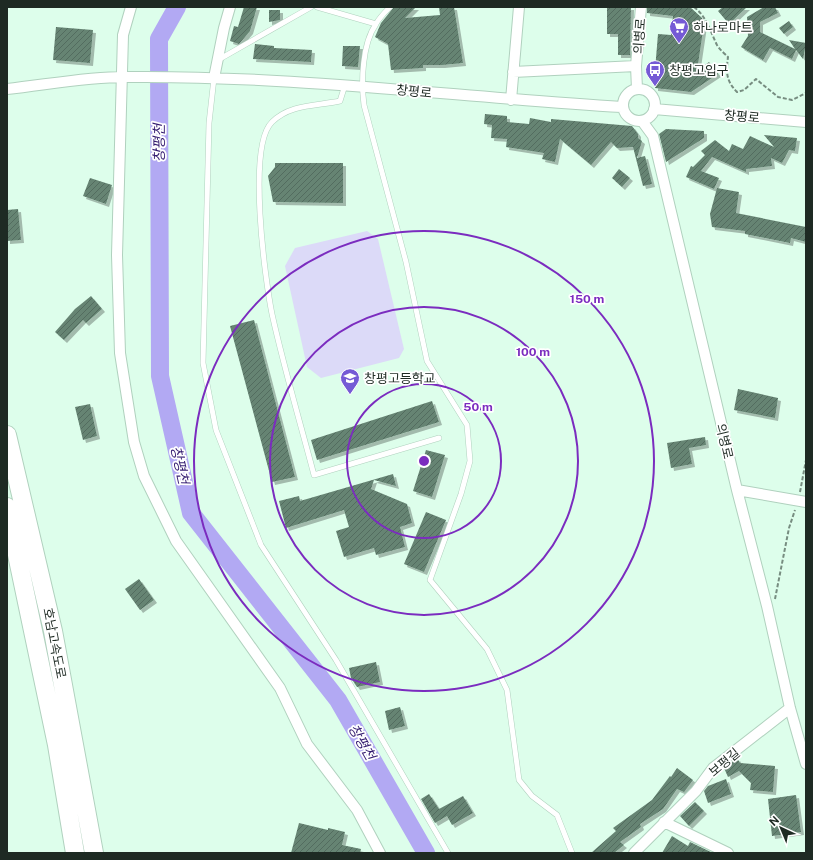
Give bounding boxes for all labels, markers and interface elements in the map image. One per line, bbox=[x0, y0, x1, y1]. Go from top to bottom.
supermarket icon: 하나로마트 bbox=[668, 16, 690, 44]
street label: 의병로 bbox=[631, 18, 648, 54]
place label: 하나로마트 bbox=[693, 20, 753, 35]
bus stop icon: 창평고입구 bbox=[644, 59, 666, 87]
place label: 창평고입구 bbox=[669, 63, 729, 78]
street label: 창평로 bbox=[395, 82, 433, 101]
street label: 창평로 bbox=[723, 107, 761, 126]
water label: 창평천 bbox=[151, 123, 167, 162]
text: 150 m bbox=[570, 292, 604, 306]
text: 100 m bbox=[516, 345, 550, 359]
school or university icon: 창평고등학교 bbox=[339, 367, 361, 395]
place label: 창평고등학교 bbox=[364, 371, 436, 386]
text: 50 m bbox=[463, 400, 493, 414]
street label: 의병로 bbox=[713, 422, 736, 460]
water label: 창평천 bbox=[168, 444, 192, 487]
centre of rings bbox=[417, 454, 431, 468]
street label: 호남고속도로 bbox=[40, 606, 69, 680]
water label: 창평천 bbox=[345, 721, 379, 764]
street label: 보평길 bbox=[706, 745, 743, 780]
north arrow bbox=[761, 808, 801, 848]
text: N bbox=[767, 814, 781, 828]

